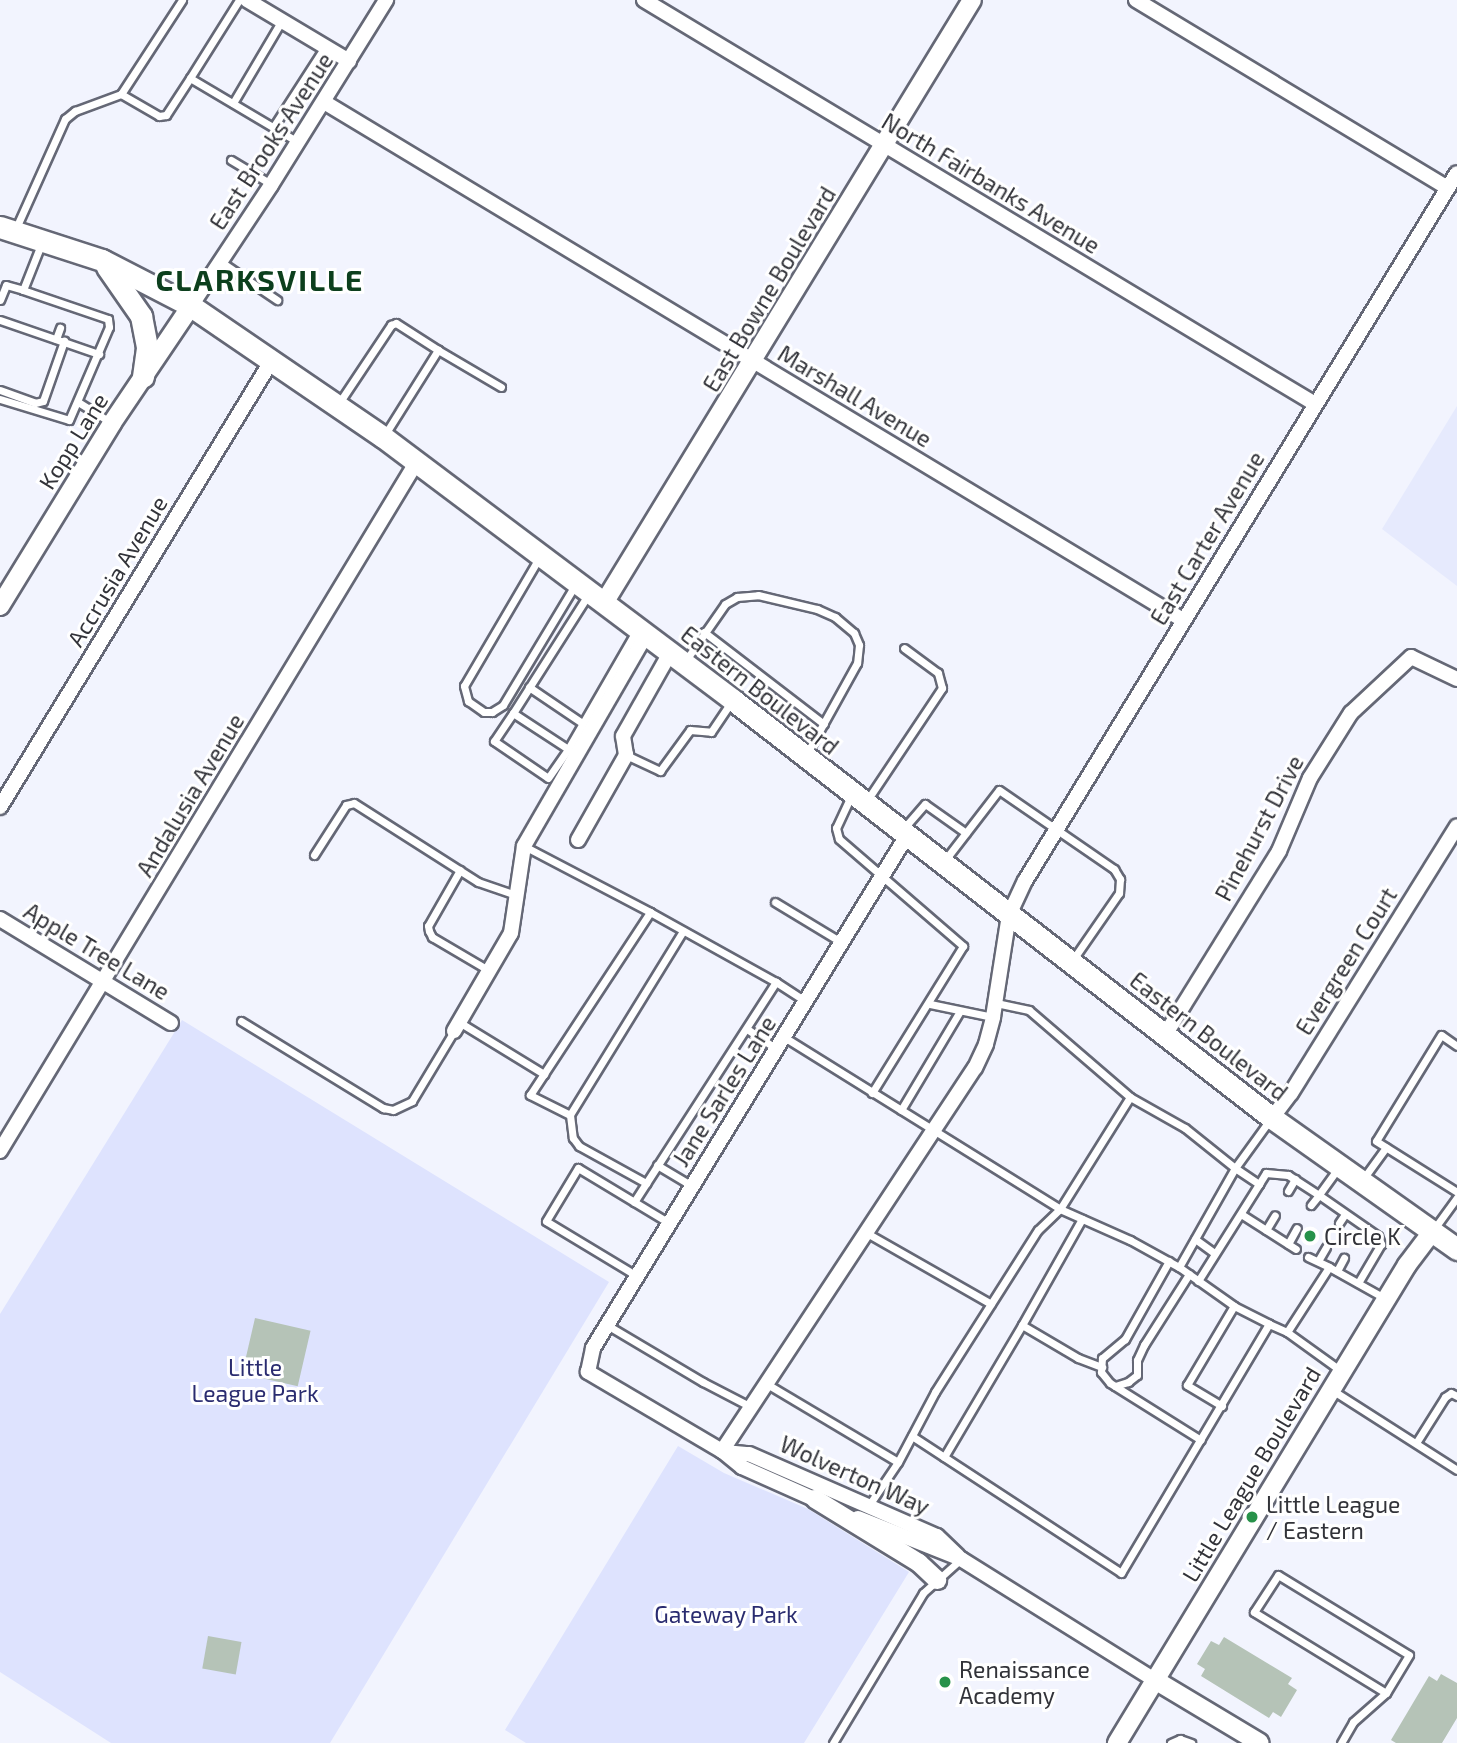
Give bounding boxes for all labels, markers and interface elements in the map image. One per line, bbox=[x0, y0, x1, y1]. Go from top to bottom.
street label: East Brooks Avenue bbox=[203, 47, 339, 235]
street label: North Fairbanks Avenue bbox=[877, 107, 1105, 259]
street label: East Bowne Boulevard bbox=[697, 181, 841, 397]
district label: CLARKSVILLE bbox=[157, 261, 363, 297]
street label: Marshall Avenue bbox=[773, 339, 937, 453]
street label: Kopp Lane bbox=[33, 388, 113, 494]
street label: East Carter Avenue bbox=[1144, 446, 1270, 630]
street label: Accrusia Avenue bbox=[61, 491, 173, 651]
street label: Eastern Boulevard bbox=[676, 620, 844, 760]
street label: Andalusia Avenue bbox=[130, 708, 250, 882]
street label: Pinehurst Drive bbox=[1209, 751, 1309, 905]
street label: Evergreen Court bbox=[1290, 882, 1402, 1040]
street label: Apple Tree Lane bbox=[19, 897, 175, 1005]
street label: Eastern Boulevard bbox=[1125, 966, 1293, 1106]
street label: Jane Sarles Lane bbox=[667, 1011, 781, 1171]
place label: Circle K bbox=[1324, 1222, 1401, 1250]
marker: Circle K bbox=[1302, 1228, 1318, 1244]
park label: Little League Park bbox=[191, 1353, 319, 1407]
street label: Little League Boulevard bbox=[1176, 1361, 1326, 1587]
street label: Wolverton Way bbox=[776, 1430, 934, 1520]
place label: Little League / Eastern bbox=[1266, 1490, 1400, 1544]
marker: Little League / Eastern bbox=[1244, 1509, 1260, 1525]
park label: Gateway Park bbox=[654, 1600, 798, 1628]
place label: Renaissance Academy bbox=[959, 1655, 1090, 1709]
marker: Renaissance Academy bbox=[937, 1674, 953, 1690]

